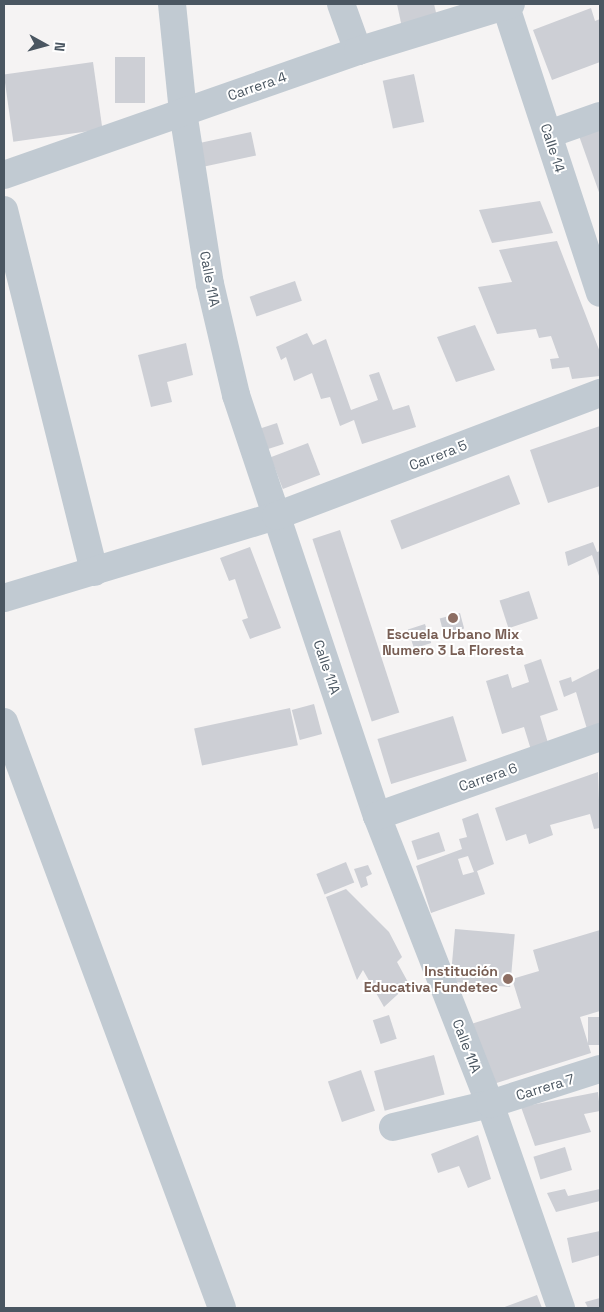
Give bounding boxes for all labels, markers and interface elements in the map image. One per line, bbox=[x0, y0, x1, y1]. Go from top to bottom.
north arrow bbox=[20, 20, 70, 70]
text: N bbox=[50, 41, 69, 53]
street label: Carrera 4 bbox=[225, 68, 289, 104]
street label: Calle 14 bbox=[537, 121, 569, 175]
street label: Calle 11A bbox=[196, 250, 224, 308]
street label: Carrera 5 bbox=[407, 436, 469, 474]
marker: Escuela Urbano Mix Numero 3 La Floresta bbox=[447, 612, 459, 624]
place label: Escuela Urbano Mix Numero 3 La Floresta bbox=[382, 626, 524, 658]
street label: Calle 11A bbox=[310, 638, 344, 696]
street label: Carrera 6 bbox=[456, 759, 520, 795]
place label: Institución Educativa Fundetec bbox=[364, 963, 498, 996]
marker: Institución Educativa Fundetec bbox=[502, 973, 514, 985]
street label: Calle 11A bbox=[449, 1017, 485, 1075]
street label: Carrera 7 bbox=[514, 1070, 576, 1104]

